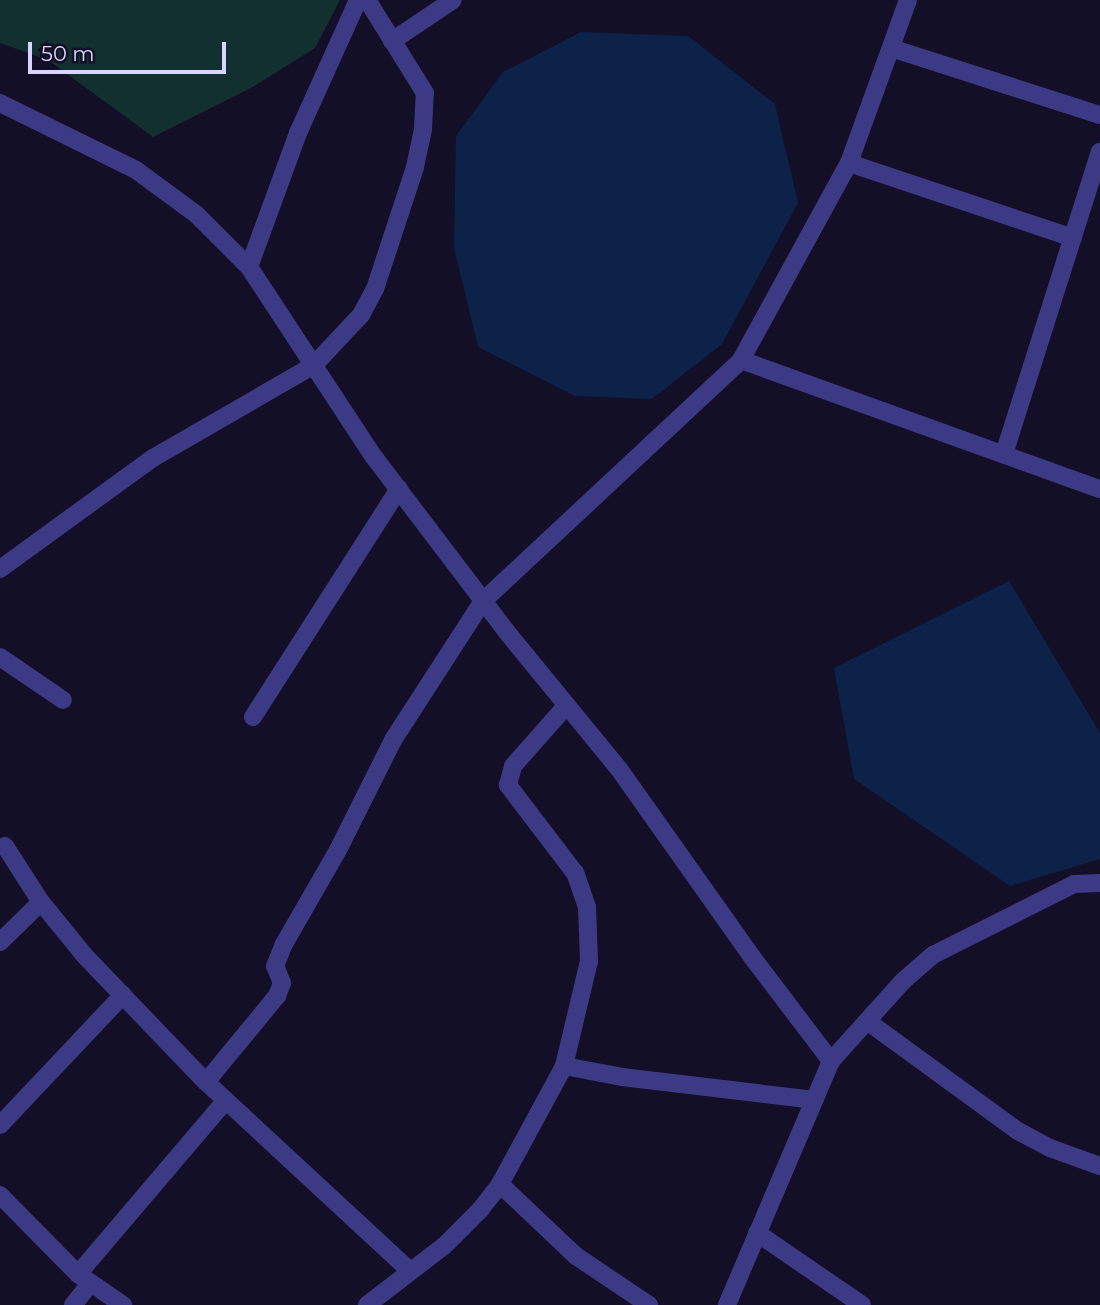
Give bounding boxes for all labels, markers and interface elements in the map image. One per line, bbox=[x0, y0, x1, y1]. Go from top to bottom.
scale bar bbox=[32, 28, 229, 72]
text: 50 m bbox=[41, 41, 95, 66]

